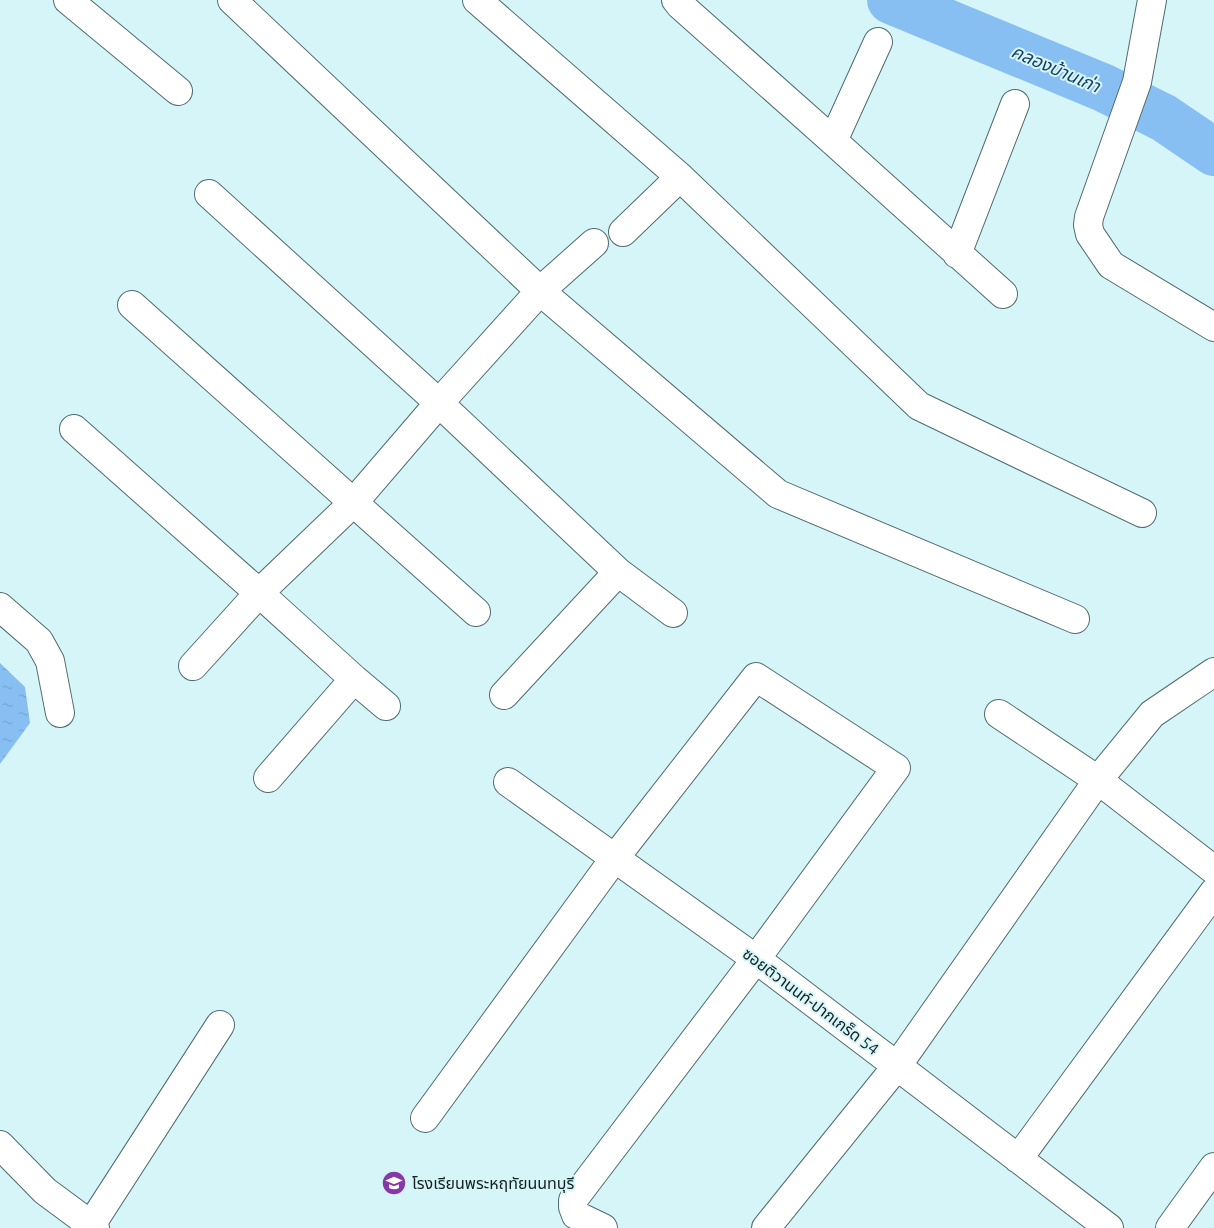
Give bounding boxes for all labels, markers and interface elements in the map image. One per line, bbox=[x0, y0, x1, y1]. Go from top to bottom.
water label: คลองบ้านเก่า bbox=[1009, 40, 1104, 96]
street label: ซอยติวานนท์-ปากเกร็ด 54 bbox=[739, 944, 883, 1058]
school or university icon: โรงเรียนพระหฤทัยนนทบุรี bbox=[381, 1170, 407, 1196]
place label: โรงเรียนพระหฤทัยนนทบุรี bbox=[412, 1174, 574, 1193]

